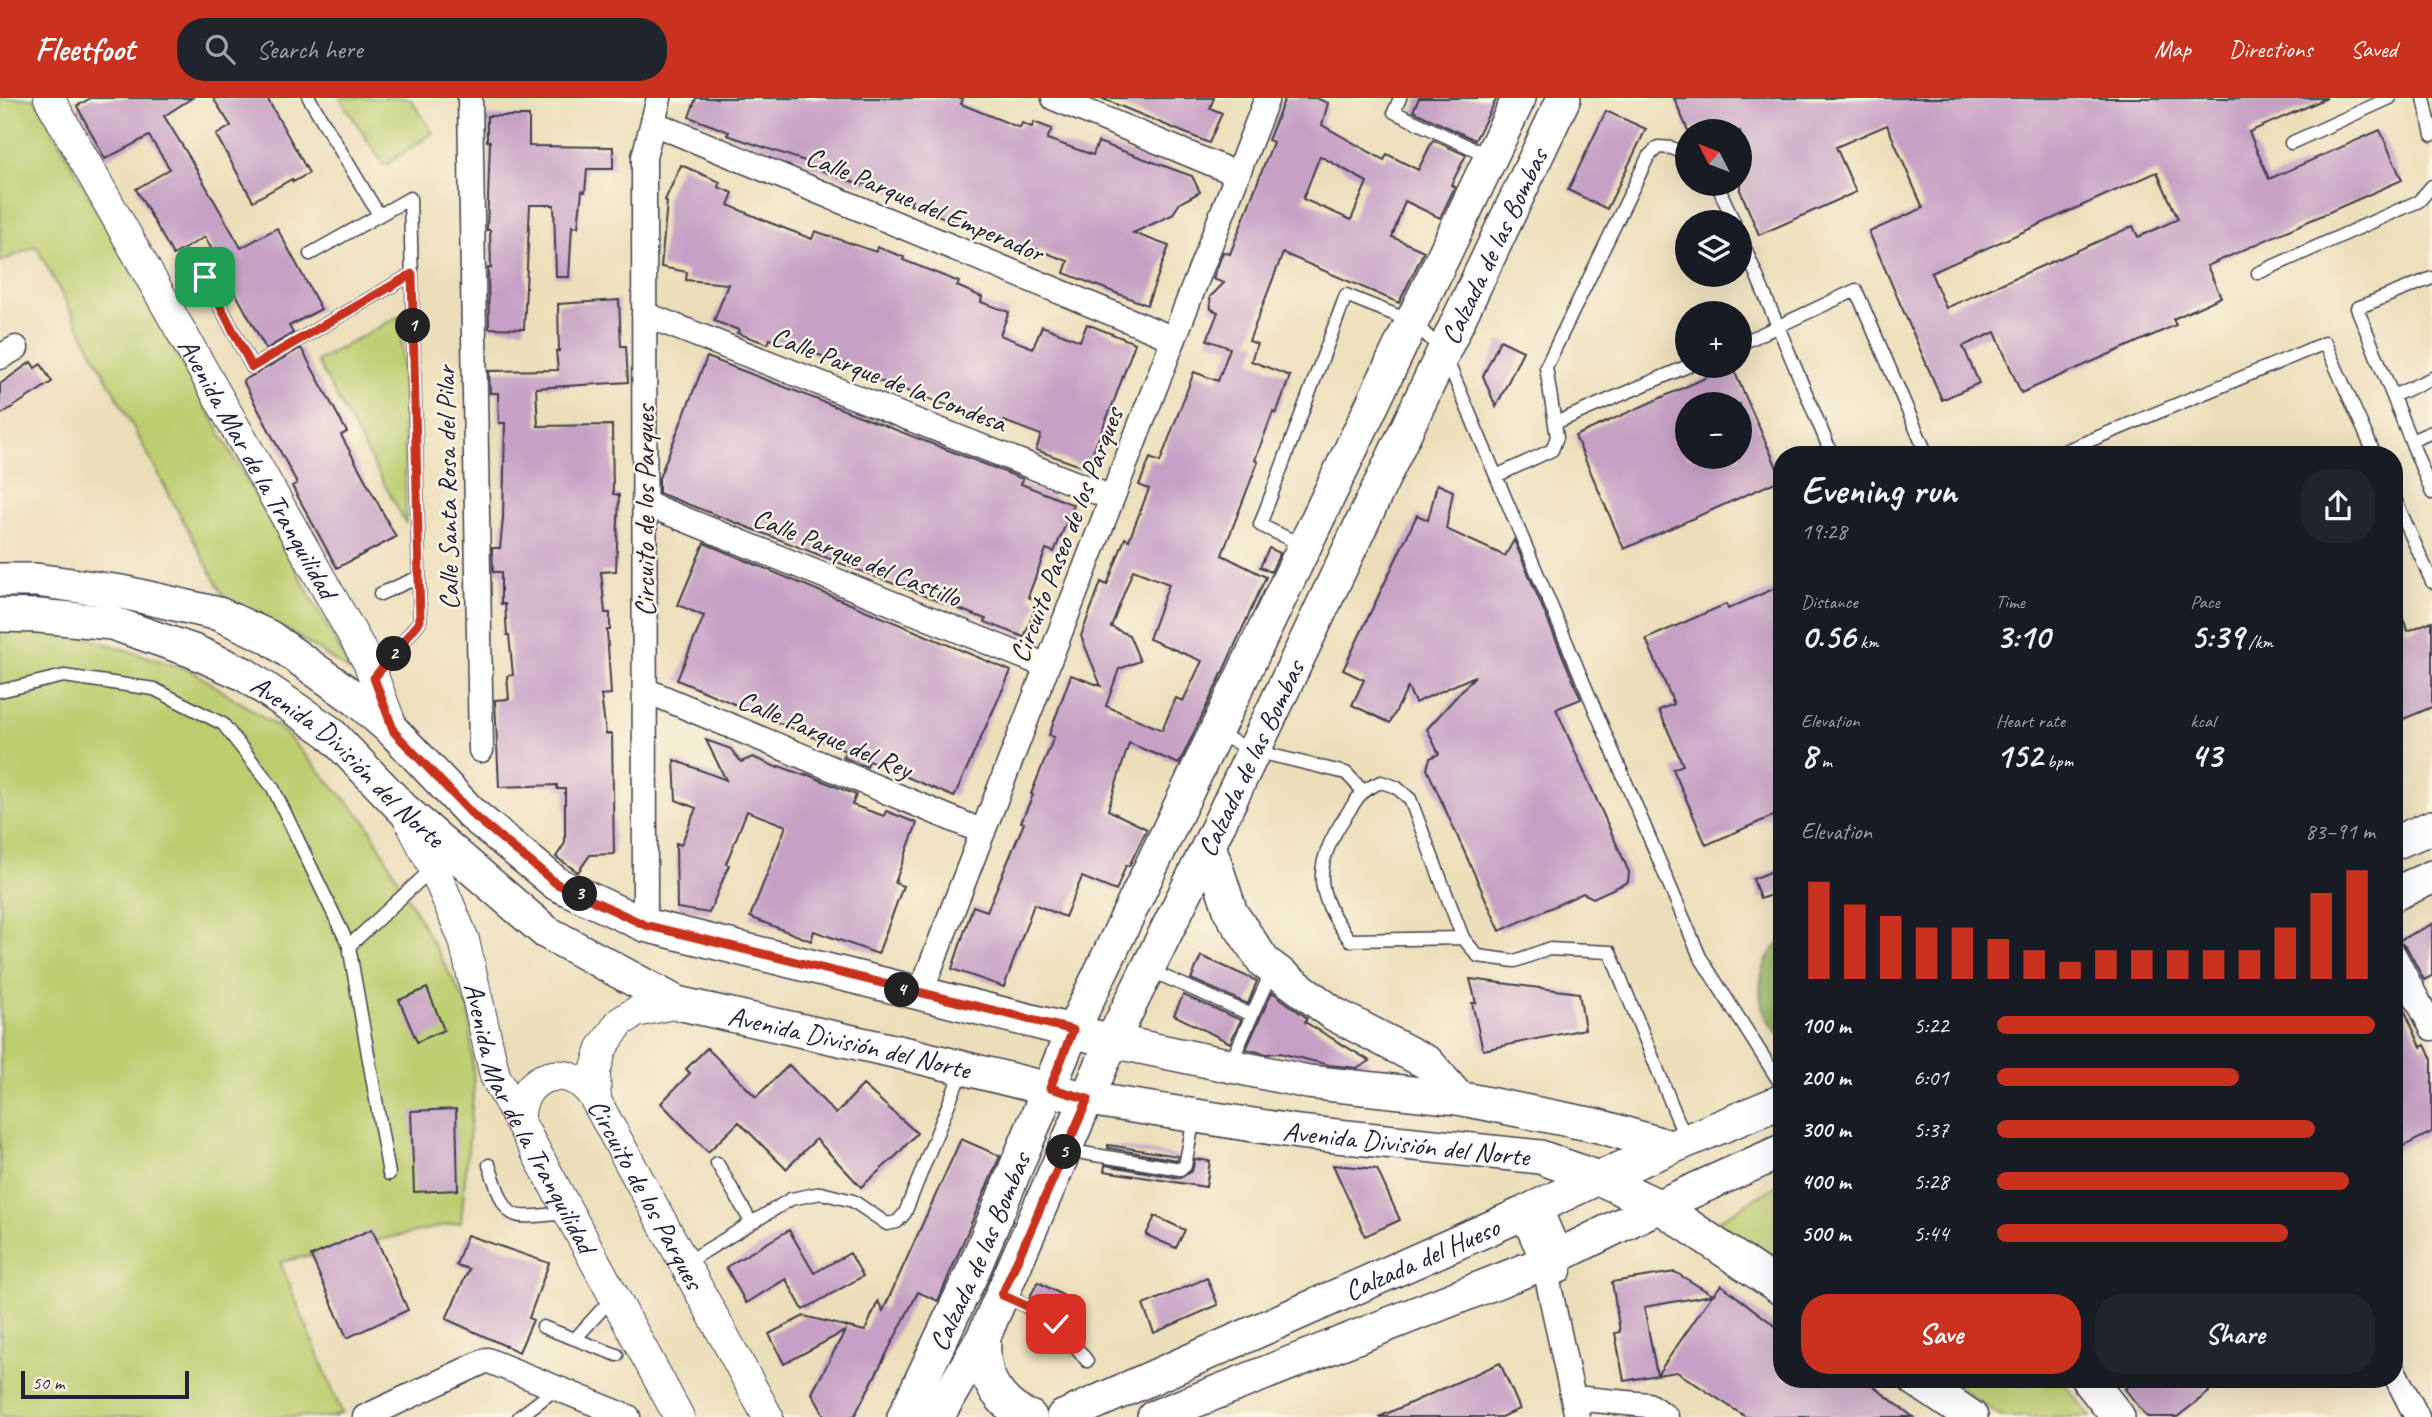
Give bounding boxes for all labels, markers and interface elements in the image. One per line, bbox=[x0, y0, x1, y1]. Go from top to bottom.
search box bbox=[177, 18, 667, 81]
text: Fleetfoot bbox=[35, 28, 135, 70]
icon: search bbox=[201, 30, 239, 68]
text: Search here bbox=[257, 33, 363, 66]
text: Map bbox=[2154, 34, 2191, 64]
text: Directions bbox=[2229, 34, 2312, 64]
text: Saved bbox=[2350, 34, 2397, 64]
north arrow bbox=[1675, 119, 1752, 196]
map controls bbox=[1675, 119, 1752, 469]
street label: Calle Parque del Emperador bbox=[801, 138, 1051, 271]
street label: Calzada de las Bombas bbox=[1432, 140, 1556, 350]
button: layers bbox=[1675, 210, 1752, 287]
pin bbox=[175, 247, 235, 307]
icon: arrive bbox=[186, 258, 224, 296]
button: + bbox=[1675, 301, 1752, 378]
pin: 1 bbox=[396, 308, 430, 344]
text: 1 bbox=[408, 313, 417, 337]
street label: Calle Parque de la Condesa bbox=[767, 318, 1013, 441]
street label: Avenida Mar de la Tranquilidad bbox=[171, 332, 348, 608]
street label: Calle Santa Rosa del Pilar bbox=[427, 364, 467, 611]
button: − bbox=[1675, 392, 1752, 469]
street label: Circuito Paseo de los Parques bbox=[1001, 401, 1132, 667]
street label: Circuito de los Parques bbox=[627, 403, 662, 617]
text: Evening run bbox=[1801, 467, 1957, 514]
button: share bbox=[2301, 469, 2375, 543]
street label: Calle Parque del Castillo bbox=[748, 499, 968, 615]
text: 19:28 bbox=[1801, 517, 1847, 546]
text: Distance bbox=[1801, 590, 1858, 614]
text: Time bbox=[1996, 590, 2025, 614]
text: Pace bbox=[2190, 590, 2220, 614]
text: 0.56 bbox=[1801, 614, 1855, 659]
text: 3:10 bbox=[1996, 614, 2050, 659]
text: 5:39 bbox=[2190, 614, 2244, 659]
text: km bbox=[1855, 630, 1879, 654]
text: /km bbox=[2244, 630, 2273, 654]
pin: 2 bbox=[376, 636, 412, 672]
text: 2 bbox=[389, 641, 398, 665]
street label: Calzada de las Bombas bbox=[1189, 652, 1313, 862]
street label: Avenida División del Norte bbox=[244, 667, 454, 856]
street label: Calle Parque del Rey bbox=[733, 682, 920, 787]
text: Elevation bbox=[1801, 709, 1859, 733]
text: Heart rate bbox=[1996, 709, 2065, 733]
text: kcal bbox=[2190, 709, 2215, 733]
text: 8 bbox=[1801, 733, 1817, 778]
text: 152 bbox=[1996, 733, 2042, 778]
text: 43 bbox=[2190, 733, 2222, 778]
text: m bbox=[1817, 749, 1832, 773]
text: bpm bbox=[2042, 749, 2073, 773]
text: Elevation bbox=[1801, 817, 1872, 846]
text: 83–91 m bbox=[2305, 817, 2375, 846]
pin: 3 bbox=[562, 876, 598, 912]
text: 3 bbox=[575, 881, 584, 905]
pin: 4 bbox=[884, 972, 920, 1008]
text: 4 bbox=[897, 977, 906, 1001]
street label: Avenida Mar de la Tranquilidad bbox=[457, 979, 606, 1262]
street label: Avenida División del Norte bbox=[725, 997, 976, 1087]
text: 100 m bbox=[1801, 1011, 1851, 1040]
text: 5:22 bbox=[1913, 1011, 1949, 1040]
text: 200 m bbox=[1801, 1063, 1851, 1092]
text: 6:01 bbox=[1913, 1063, 1949, 1092]
street label: Circuito de los Parques bbox=[580, 1092, 714, 1297]
street label: Avenida División del Norte bbox=[1281, 1112, 1533, 1173]
text: 300 m bbox=[1801, 1115, 1851, 1144]
text: 5:37 bbox=[1913, 1115, 1949, 1144]
pin: 5 bbox=[1046, 1134, 1082, 1170]
text: 5 bbox=[1059, 1139, 1068, 1163]
street label: Calzada de las Bombas bbox=[920, 1145, 1039, 1356]
text: 400 m bbox=[1801, 1167, 1851, 1196]
text: 5:28 bbox=[1913, 1167, 1949, 1196]
street label: Calzada del Hueso bbox=[1339, 1208, 1506, 1308]
text: 500 m bbox=[1801, 1219, 1850, 1248]
text: 5:44 bbox=[1913, 1219, 1949, 1248]
pin bbox=[1026, 1294, 1086, 1354]
button: Save bbox=[1801, 1294, 2081, 1374]
button: Share bbox=[2095, 1294, 2375, 1374]
icon: check bbox=[1037, 1305, 1075, 1343]
scale bar bbox=[21, 1368, 189, 1400]
text: 50 m bbox=[32, 1371, 64, 1395]

